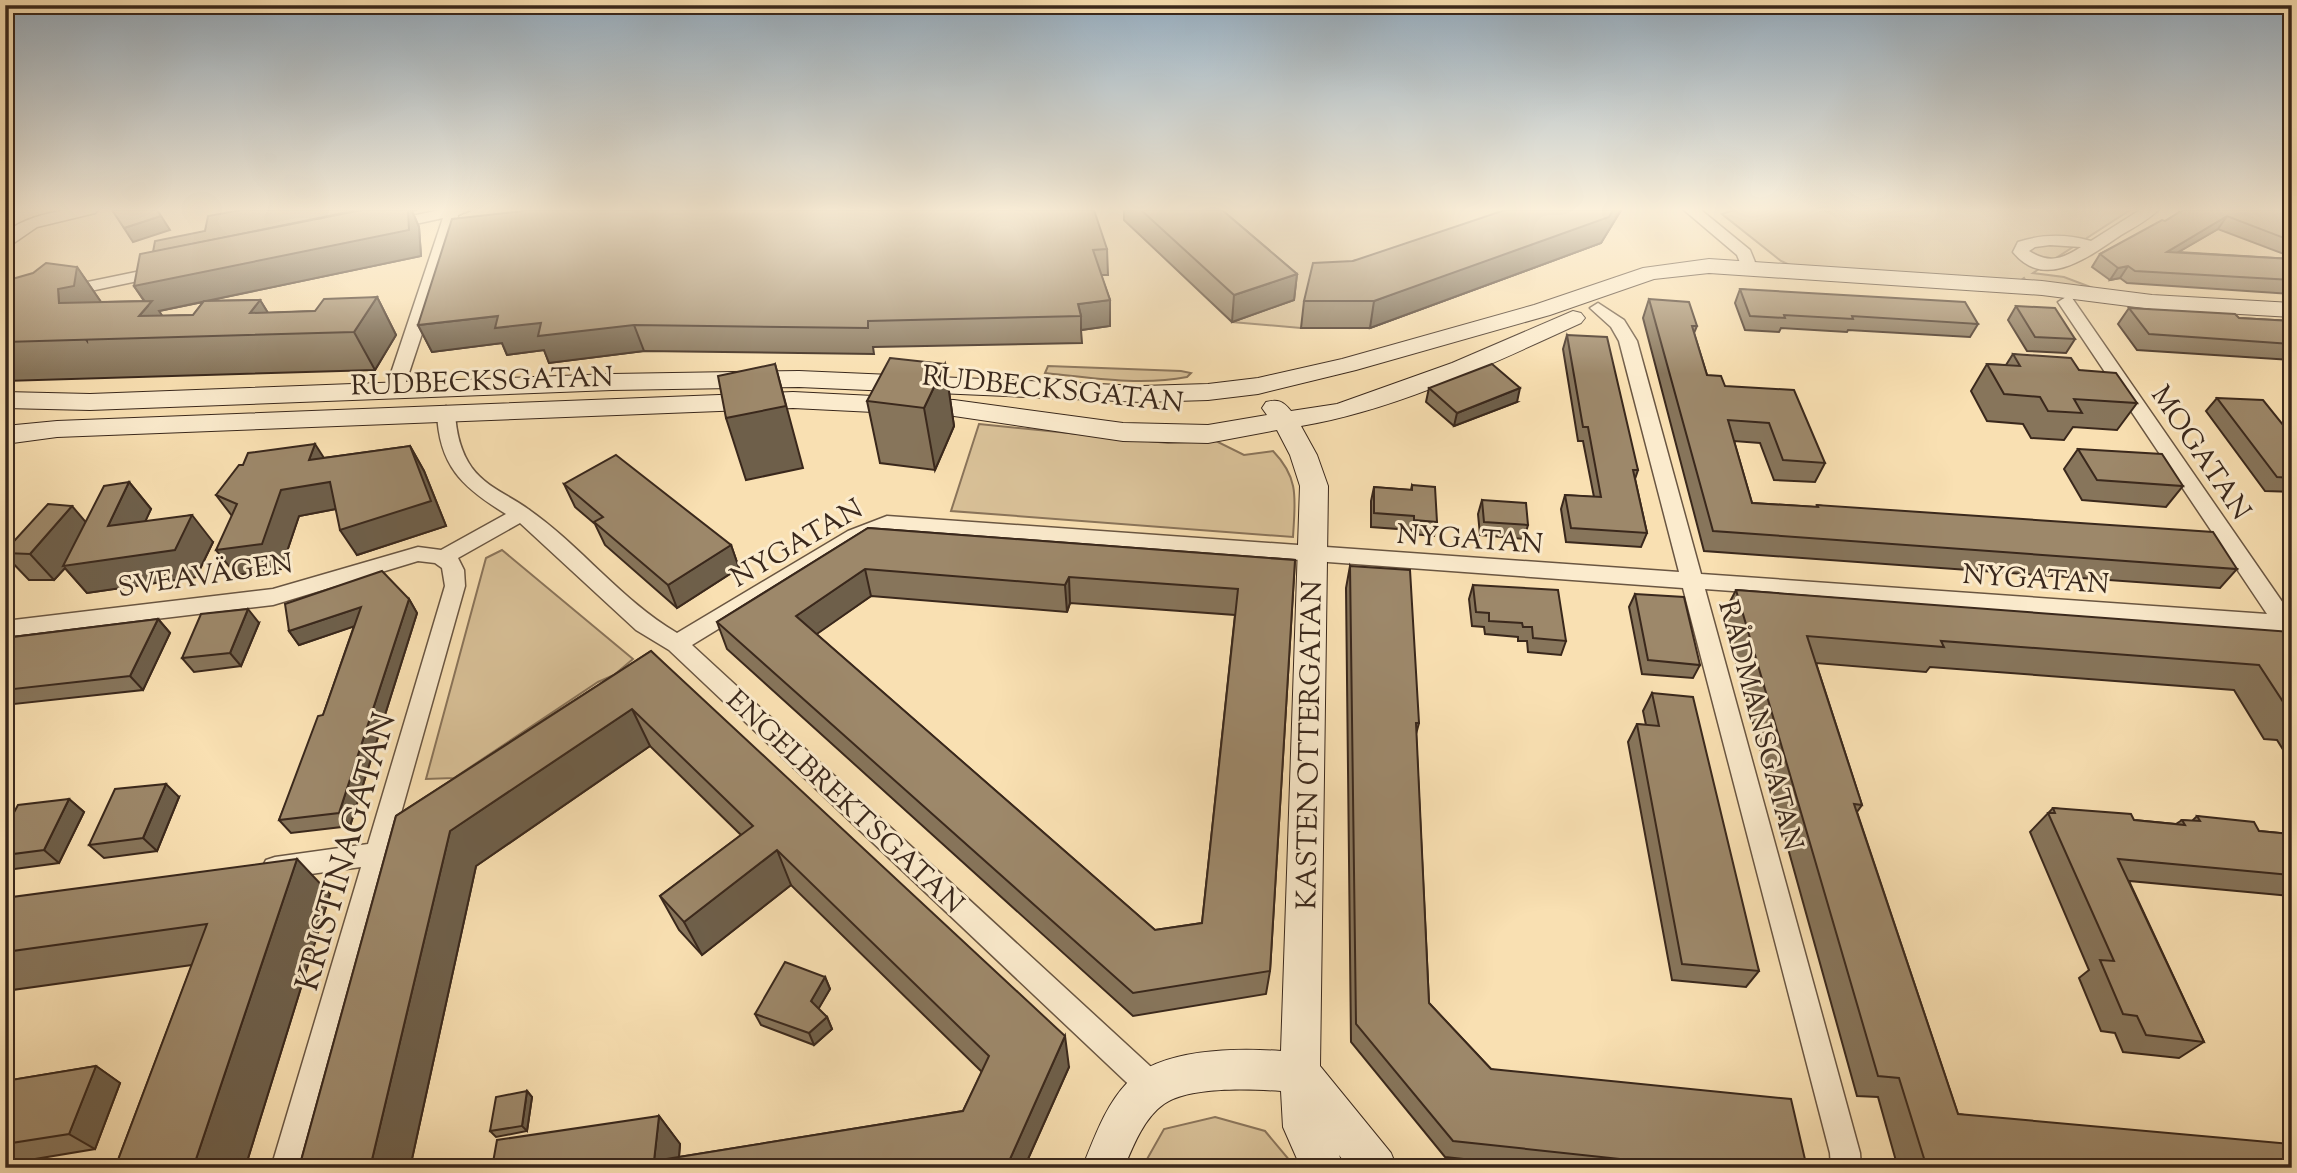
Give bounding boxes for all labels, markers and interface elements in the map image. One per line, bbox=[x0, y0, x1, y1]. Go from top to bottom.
street label: RUDBECKSGATAN bbox=[920, 357, 1185, 425]
street label: RUDBECKSGATAN bbox=[350, 358, 614, 408]
street label: MOGATAN bbox=[2140, 378, 2259, 529]
street label: NYGATAN bbox=[724, 491, 871, 599]
street label: NYGATAN bbox=[1395, 516, 1544, 566]
street label: SVEAVÄGEN bbox=[115, 545, 296, 609]
street label: NYGATAN bbox=[1961, 556, 2110, 606]
street label: KASTEN OTTERGATAN bbox=[1288, 580, 1334, 910]
street label: RÅDMANSGATAN bbox=[1706, 596, 1812, 855]
street label: ENGELBREKTSGATAN bbox=[716, 682, 972, 924]
street label: KRISTINAGATAN bbox=[285, 707, 411, 997]

